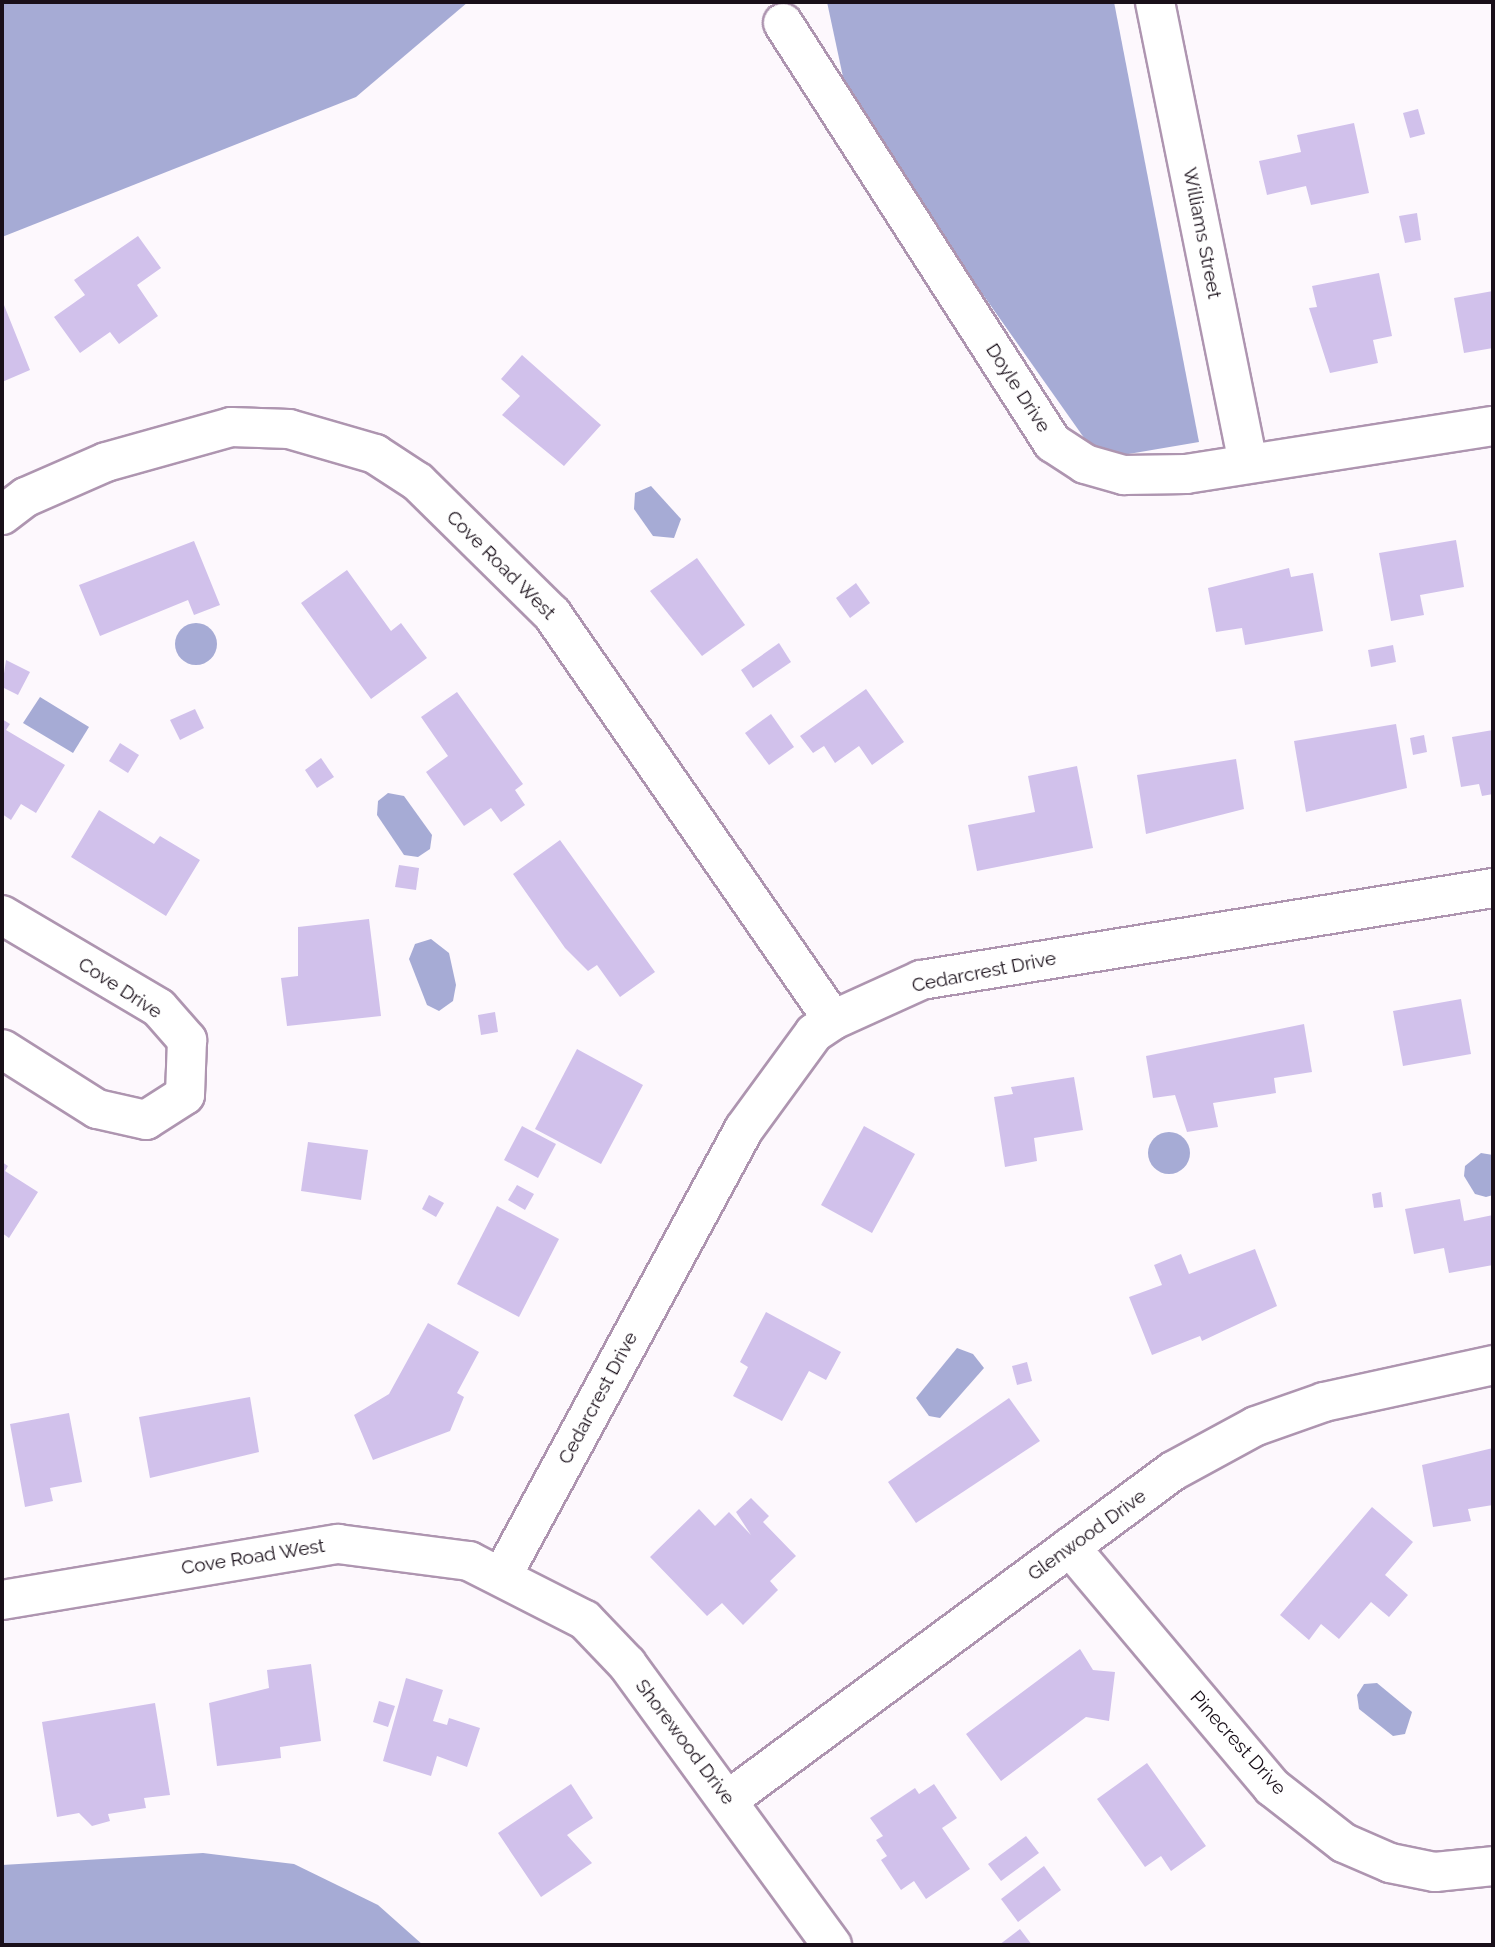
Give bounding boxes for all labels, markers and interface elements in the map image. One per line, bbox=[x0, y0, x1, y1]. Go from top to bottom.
street label: Williams Street bbox=[1178, 166, 1226, 300]
street label: Doyle Drive bbox=[981, 339, 1055, 437]
street label: Cove Road West bbox=[441, 505, 561, 625]
street label: Cedarcrest Drive bbox=[910, 947, 1058, 997]
street label: Cove Drive bbox=[74, 953, 166, 1023]
street label: Cedarcrest Drive bbox=[554, 1328, 642, 1468]
street label: Glenwood Drive bbox=[1023, 1484, 1151, 1586]
street label: Cove Road West bbox=[179, 1534, 327, 1580]
street label: Shorewood Drive bbox=[630, 1675, 740, 1809]
street label: Pinecrest Drive bbox=[1185, 1686, 1291, 1800]

